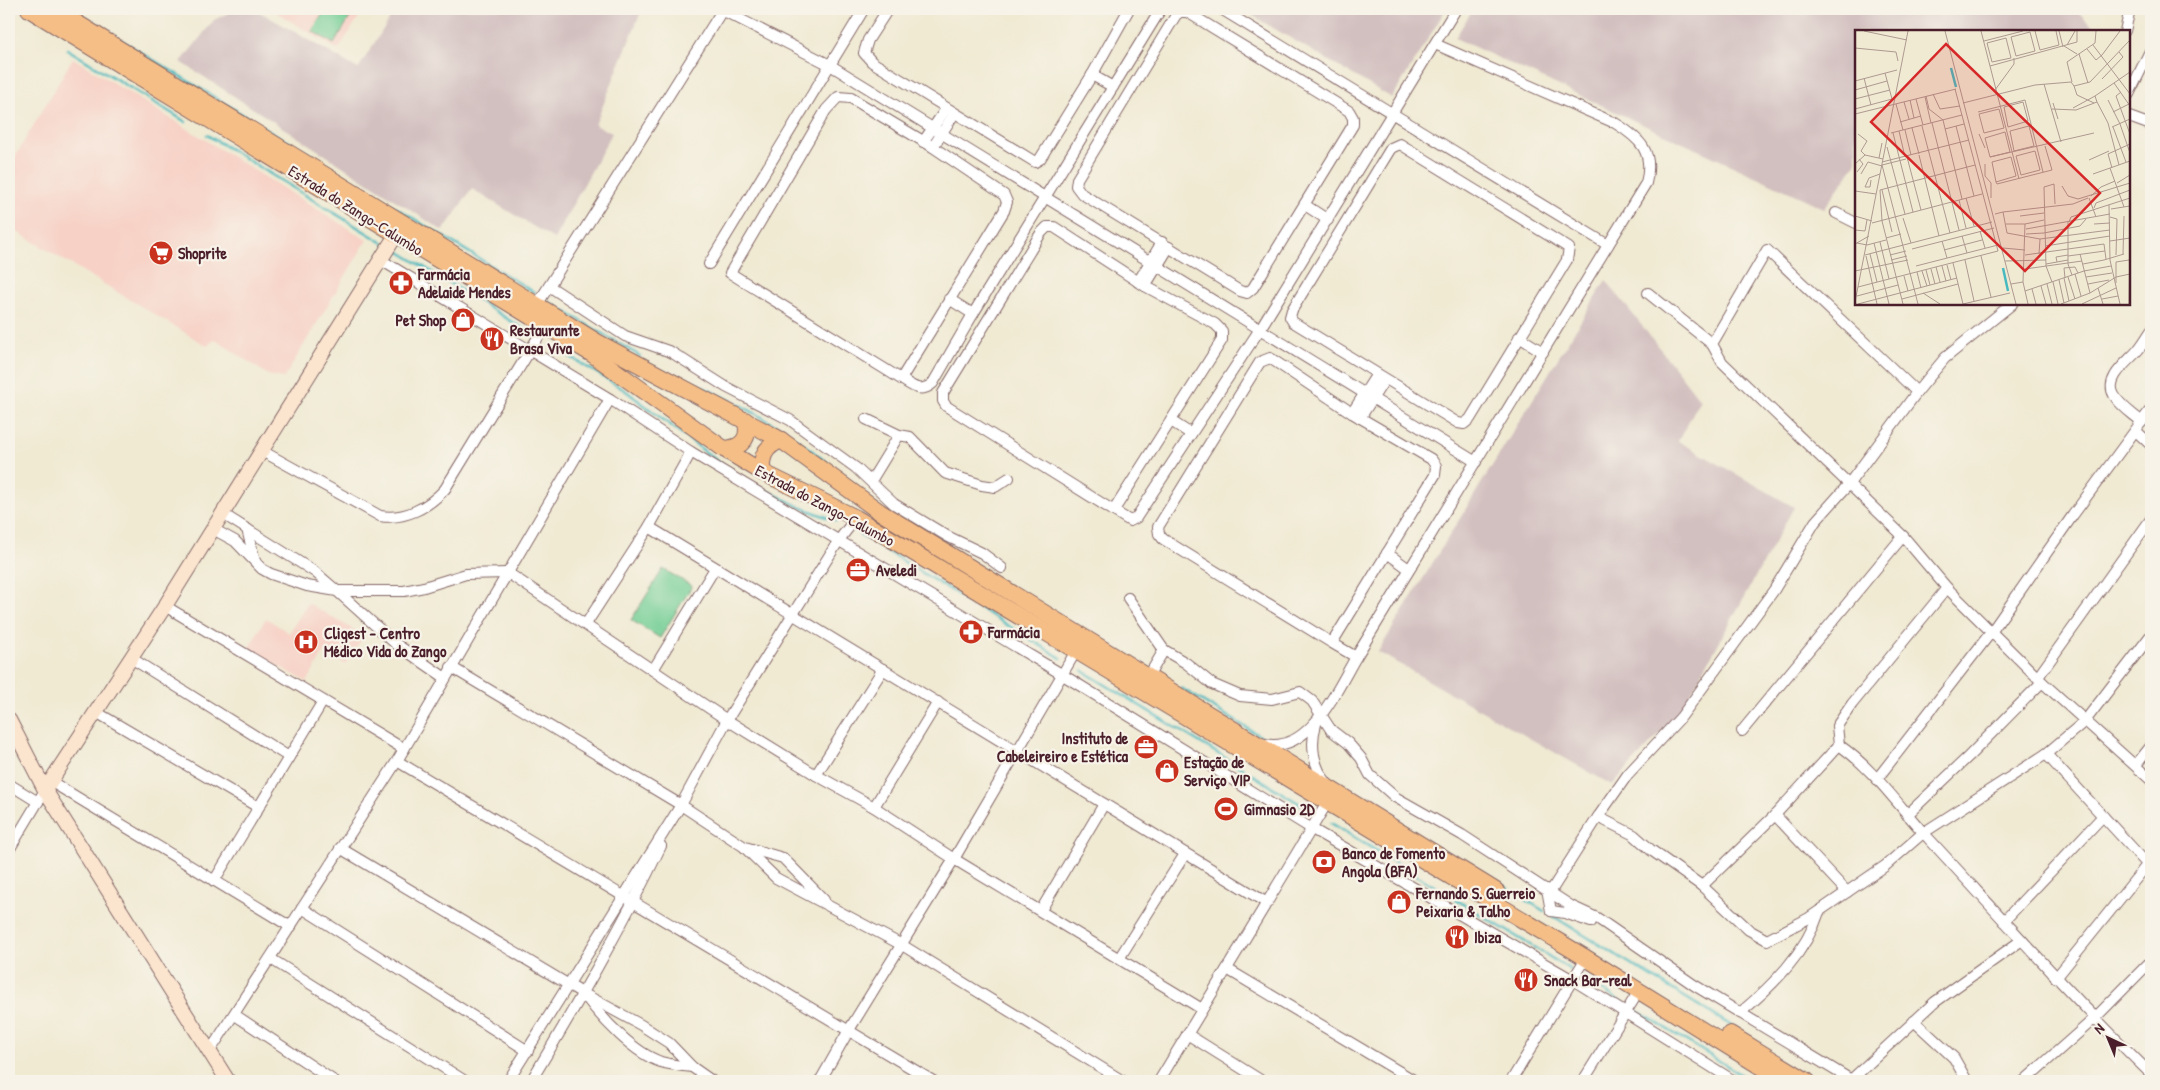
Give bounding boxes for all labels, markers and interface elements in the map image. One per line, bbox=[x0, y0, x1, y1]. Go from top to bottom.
inset map bbox=[1855, 30, 2130, 305]
street label: Estrada do Zango-Calumbo bbox=[284, 160, 428, 261]
supermarket icon: Shoprite bbox=[148, 240, 174, 266]
place label: Shoprite bbox=[178, 242, 228, 265]
place label: Farmácia Adelaide Mendes bbox=[417, 263, 512, 303]
pharmacy icon: Farmácia Adelaide Mendes bbox=[388, 270, 414, 296]
shop icon: Pet Shop bbox=[450, 307, 476, 333]
place label: Pet Shop bbox=[395, 309, 446, 332]
place label: Restaurante Brasa Viva bbox=[510, 319, 580, 359]
restaurant icon: Restaurante Brasa Viva bbox=[479, 326, 505, 352]
street label: Estrada do Zango-Calumbo bbox=[751, 459, 899, 551]
office icon: Aveledi bbox=[845, 557, 871, 583]
place label: Aveledi bbox=[876, 559, 917, 581]
pharmacy icon: Farmácia bbox=[958, 619, 984, 645]
place label: Farmácia bbox=[987, 621, 1040, 643]
place label: Cligest - Centro Médico Vida do Zango bbox=[324, 622, 447, 663]
hospital icon: Cligest - Centro Médico Vida do Zango bbox=[293, 629, 319, 655]
place label: Instituto de Cabeleireiro e Estética bbox=[997, 727, 1129, 767]
office icon: Instituto de Cabeleireiro e Estética bbox=[1133, 734, 1159, 760]
place label: Estação de Serviço VIP bbox=[1184, 751, 1251, 791]
shop icon: Estação de Serviço VIP bbox=[1154, 758, 1180, 784]
sports icon: Gimnasio 2D bbox=[1213, 796, 1239, 822]
place label: Gimnasio 2D bbox=[1244, 798, 1315, 820]
place label: Banco de Fomento Angola (BFA) bbox=[1342, 842, 1446, 883]
bank icon: Banco de Fomento Angola (BFA) bbox=[1311, 849, 1337, 875]
place label: Fernando S. Guerreio Peixaria & Talho bbox=[1415, 882, 1536, 922]
shop icon: Fernando S. Guerreio Peixaria & Talho bbox=[1386, 889, 1412, 915]
restaurant icon: Ibiza bbox=[1444, 924, 1470, 950]
place label: Ibiza bbox=[1474, 926, 1502, 948]
restaurant icon: Snack Bar-real bbox=[1513, 967, 1539, 993]
place label: Snack Bar-real bbox=[1544, 969, 1632, 991]
north arrow bbox=[2082, 1012, 2132, 1062]
text: N bbox=[2089, 1018, 2108, 1038]

